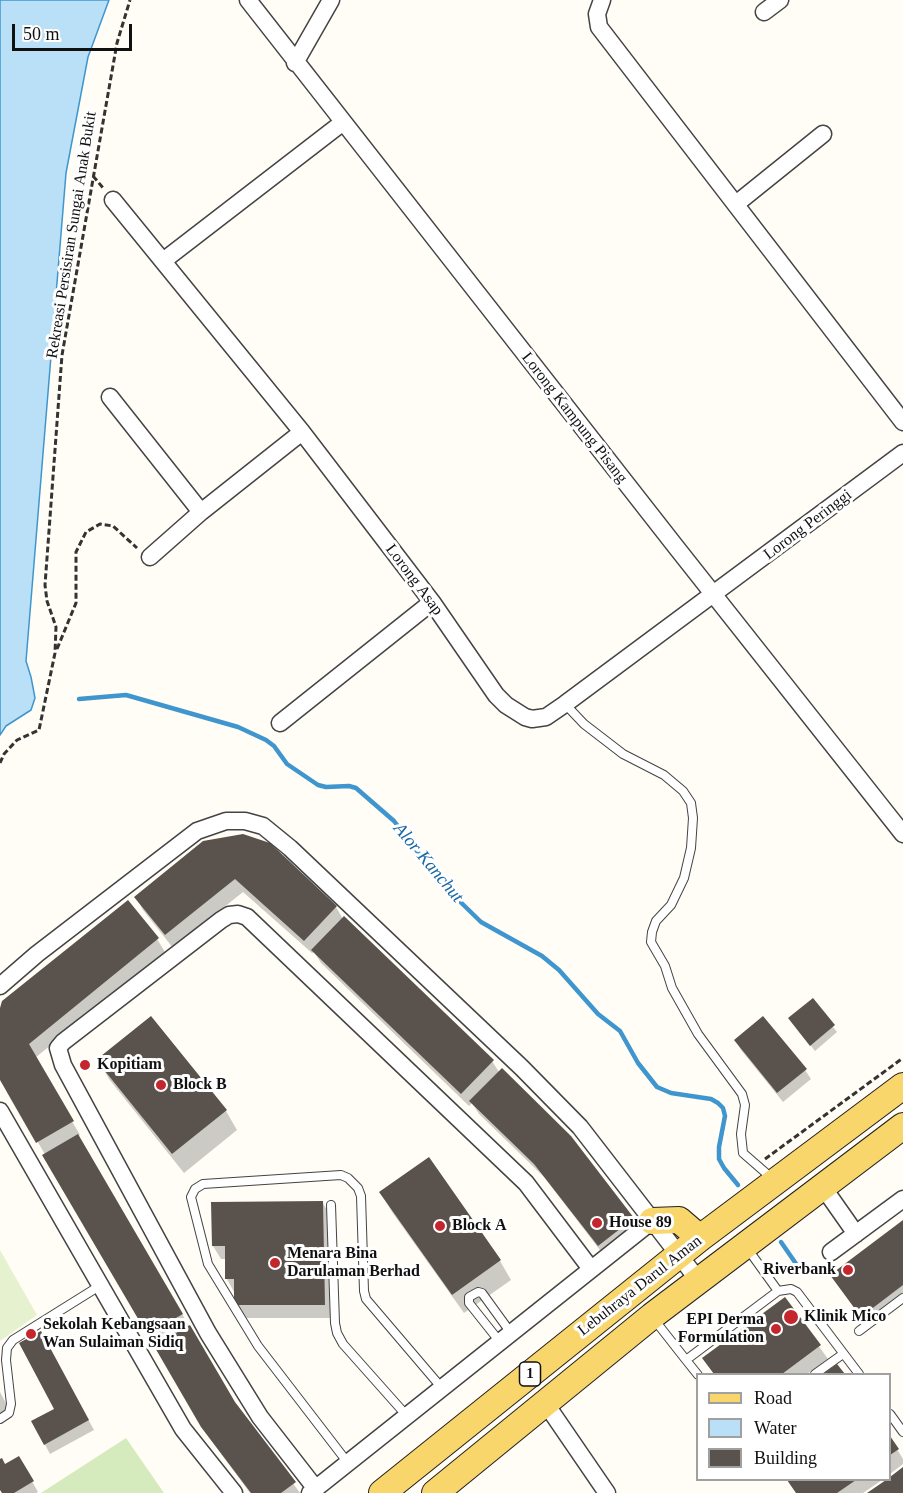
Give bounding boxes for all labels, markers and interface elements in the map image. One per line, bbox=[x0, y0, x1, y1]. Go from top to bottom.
scale bar bbox=[15, 12, 135, 50]
text: 50 m bbox=[23, 24, 60, 44]
street label: Rekreasi Persisiran Sungai Anak Bukit bbox=[41, 96, 103, 374]
street label: Lorong Kampung Pisang bbox=[510, 340, 638, 496]
street label: Lorong Peringgi bbox=[755, 482, 861, 568]
street label: Lorong Asap bbox=[378, 537, 450, 623]
water label: Alor Kanchut bbox=[385, 814, 471, 912]
place label: Kopitiam bbox=[97, 1055, 169, 1075]
marker: Kopitiam bbox=[78, 1058, 92, 1072]
place label: Block B bbox=[173, 1075, 232, 1095]
marker: Block B bbox=[154, 1078, 168, 1092]
place label: House 89 bbox=[609, 1213, 681, 1233]
place label: Block A bbox=[452, 1216, 510, 1236]
marker: House 89 bbox=[590, 1216, 604, 1230]
marker: Block A bbox=[433, 1219, 447, 1233]
street label: Lebuhraya Darul Aman bbox=[567, 1226, 713, 1346]
place label: Menara Bina Darulaman Berhad bbox=[287, 1244, 436, 1282]
marker: Menara Bina Darulaman Berhad bbox=[268, 1256, 282, 1270]
place label: Riverbank bbox=[756, 1260, 836, 1280]
marker: Riverbank bbox=[841, 1263, 855, 1277]
place label: Klinik Mico bbox=[804, 1307, 890, 1327]
marker: Klinik Mico bbox=[782, 1308, 800, 1326]
place label: EPI Derma Formulation bbox=[666, 1310, 764, 1348]
place label: Sekolah Kebangsaan Wan Sulaiman Sidiq bbox=[43, 1315, 206, 1353]
marker: EPI Derma Formulation bbox=[769, 1322, 783, 1336]
marker: Sekolah Kebangsaan Wan Sulaiman Sidiq bbox=[24, 1327, 38, 1341]
road number: 1 bbox=[520, 1362, 540, 1386]
legend bbox=[696, 1373, 891, 1481]
text: Road bbox=[754, 1388, 792, 1408]
text: Water bbox=[754, 1418, 797, 1438]
text: Building bbox=[754, 1448, 817, 1468]

